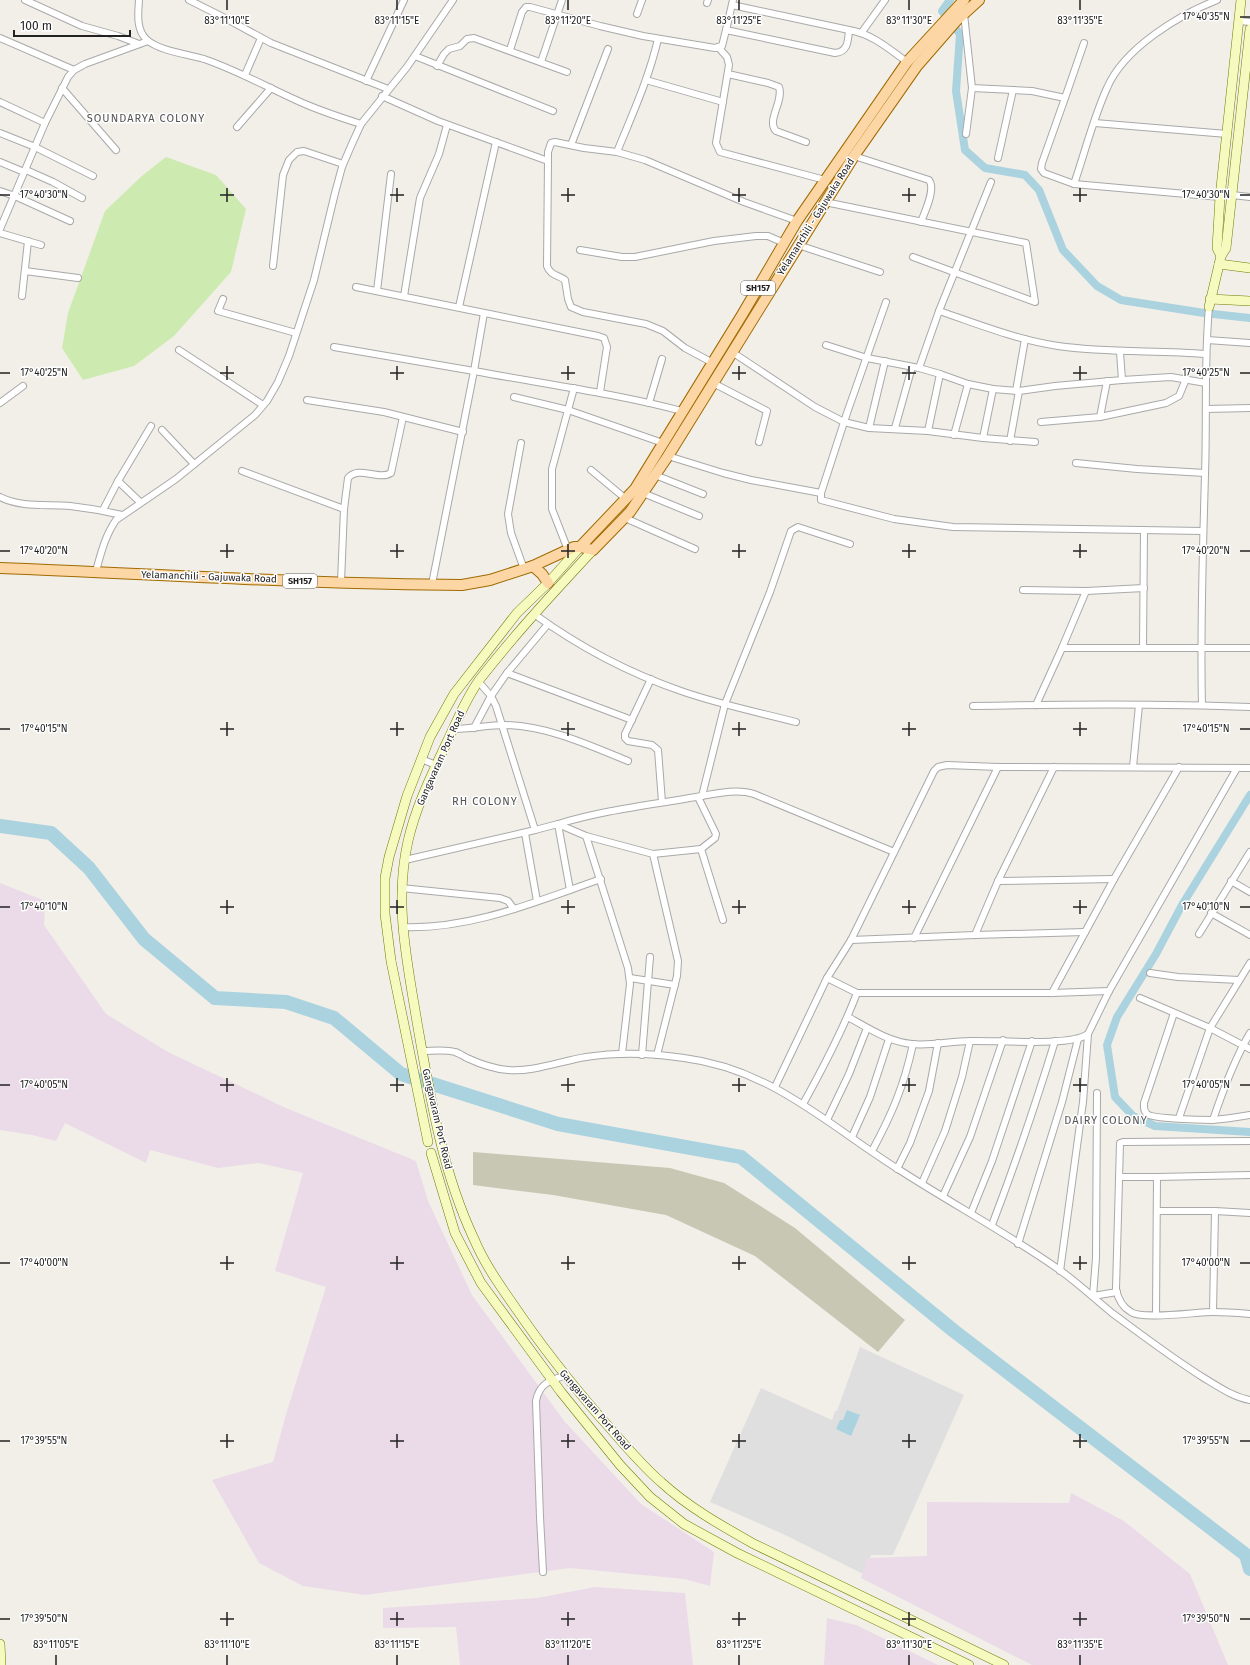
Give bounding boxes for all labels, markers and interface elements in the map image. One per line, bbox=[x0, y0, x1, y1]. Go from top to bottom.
text: 17°40'35"N bbox=[1182, 11, 1230, 23]
scale bar bbox=[14, 12, 130, 38]
text: 83°11'10"E bbox=[204, 15, 250, 27]
text: 83°11'15"E bbox=[375, 15, 419, 27]
text: 83°11'20"E bbox=[545, 15, 591, 27]
text: 83°11'25"E bbox=[716, 15, 762, 27]
text: 83°11'30"E bbox=[886, 15, 932, 27]
text: 83°11'35"E bbox=[1057, 15, 1103, 27]
text: 100 m bbox=[20, 19, 52, 33]
district label: SOUNDARYA COLONY bbox=[87, 112, 205, 125]
street label: Yelamanchili - Gajuwaka Road bbox=[775, 156, 857, 278]
text: 17°40'30"N bbox=[20, 189, 68, 201]
text: 17°40'30"N bbox=[1182, 189, 1230, 201]
road number: SH157 bbox=[741, 281, 775, 295]
text: 17°40'25"N bbox=[20, 367, 68, 379]
text: 17°40'25"N bbox=[1182, 367, 1230, 379]
text: 17°40'20"N bbox=[20, 545, 68, 557]
text: 17°40'20"N bbox=[1182, 545, 1230, 557]
street label: Yelamanchili - Gajuwaka Road bbox=[141, 569, 277, 585]
road number: SH157 bbox=[283, 574, 317, 588]
street label: Gangavaram Port Road bbox=[415, 709, 467, 807]
text: 17°40'15"N bbox=[21, 723, 67, 735]
text: 17°40'15"N bbox=[1183, 723, 1229, 735]
district label: RH COLONY bbox=[452, 795, 518, 808]
text: 17°40'10"N bbox=[20, 901, 68, 913]
text: 17°40'10"N bbox=[1182, 901, 1230, 913]
street label: Gangavaram Port Road bbox=[420, 1068, 454, 1170]
text: 17°40'05"N bbox=[20, 1079, 68, 1091]
text: 17°40'05"N bbox=[1182, 1079, 1230, 1091]
district label: DAIRY COLONY bbox=[1064, 1114, 1148, 1127]
text: 17°40'00"N bbox=[20, 1257, 68, 1269]
text: 17°40'00"N bbox=[1182, 1257, 1230, 1269]
street label: Gangavaram Port Road bbox=[557, 1367, 633, 1453]
text: 17°39'55"N bbox=[21, 1435, 67, 1447]
text: 17°39'55"N bbox=[1183, 1435, 1229, 1447]
text: 17°39'50"N bbox=[20, 1613, 68, 1625]
text: 17°39'50"N bbox=[1182, 1613, 1230, 1625]
text: 83°11'05"E bbox=[33, 1639, 79, 1651]
text: 83°11'10"E bbox=[204, 1639, 250, 1651]
text: 83°11'15"E bbox=[375, 1639, 419, 1651]
text: 83°11'20"E bbox=[545, 1639, 591, 1651]
text: 83°11'25"E bbox=[716, 1639, 762, 1651]
text: 83°11'30"E bbox=[886, 1639, 932, 1651]
text: 83°11'35"E bbox=[1057, 1639, 1103, 1651]

